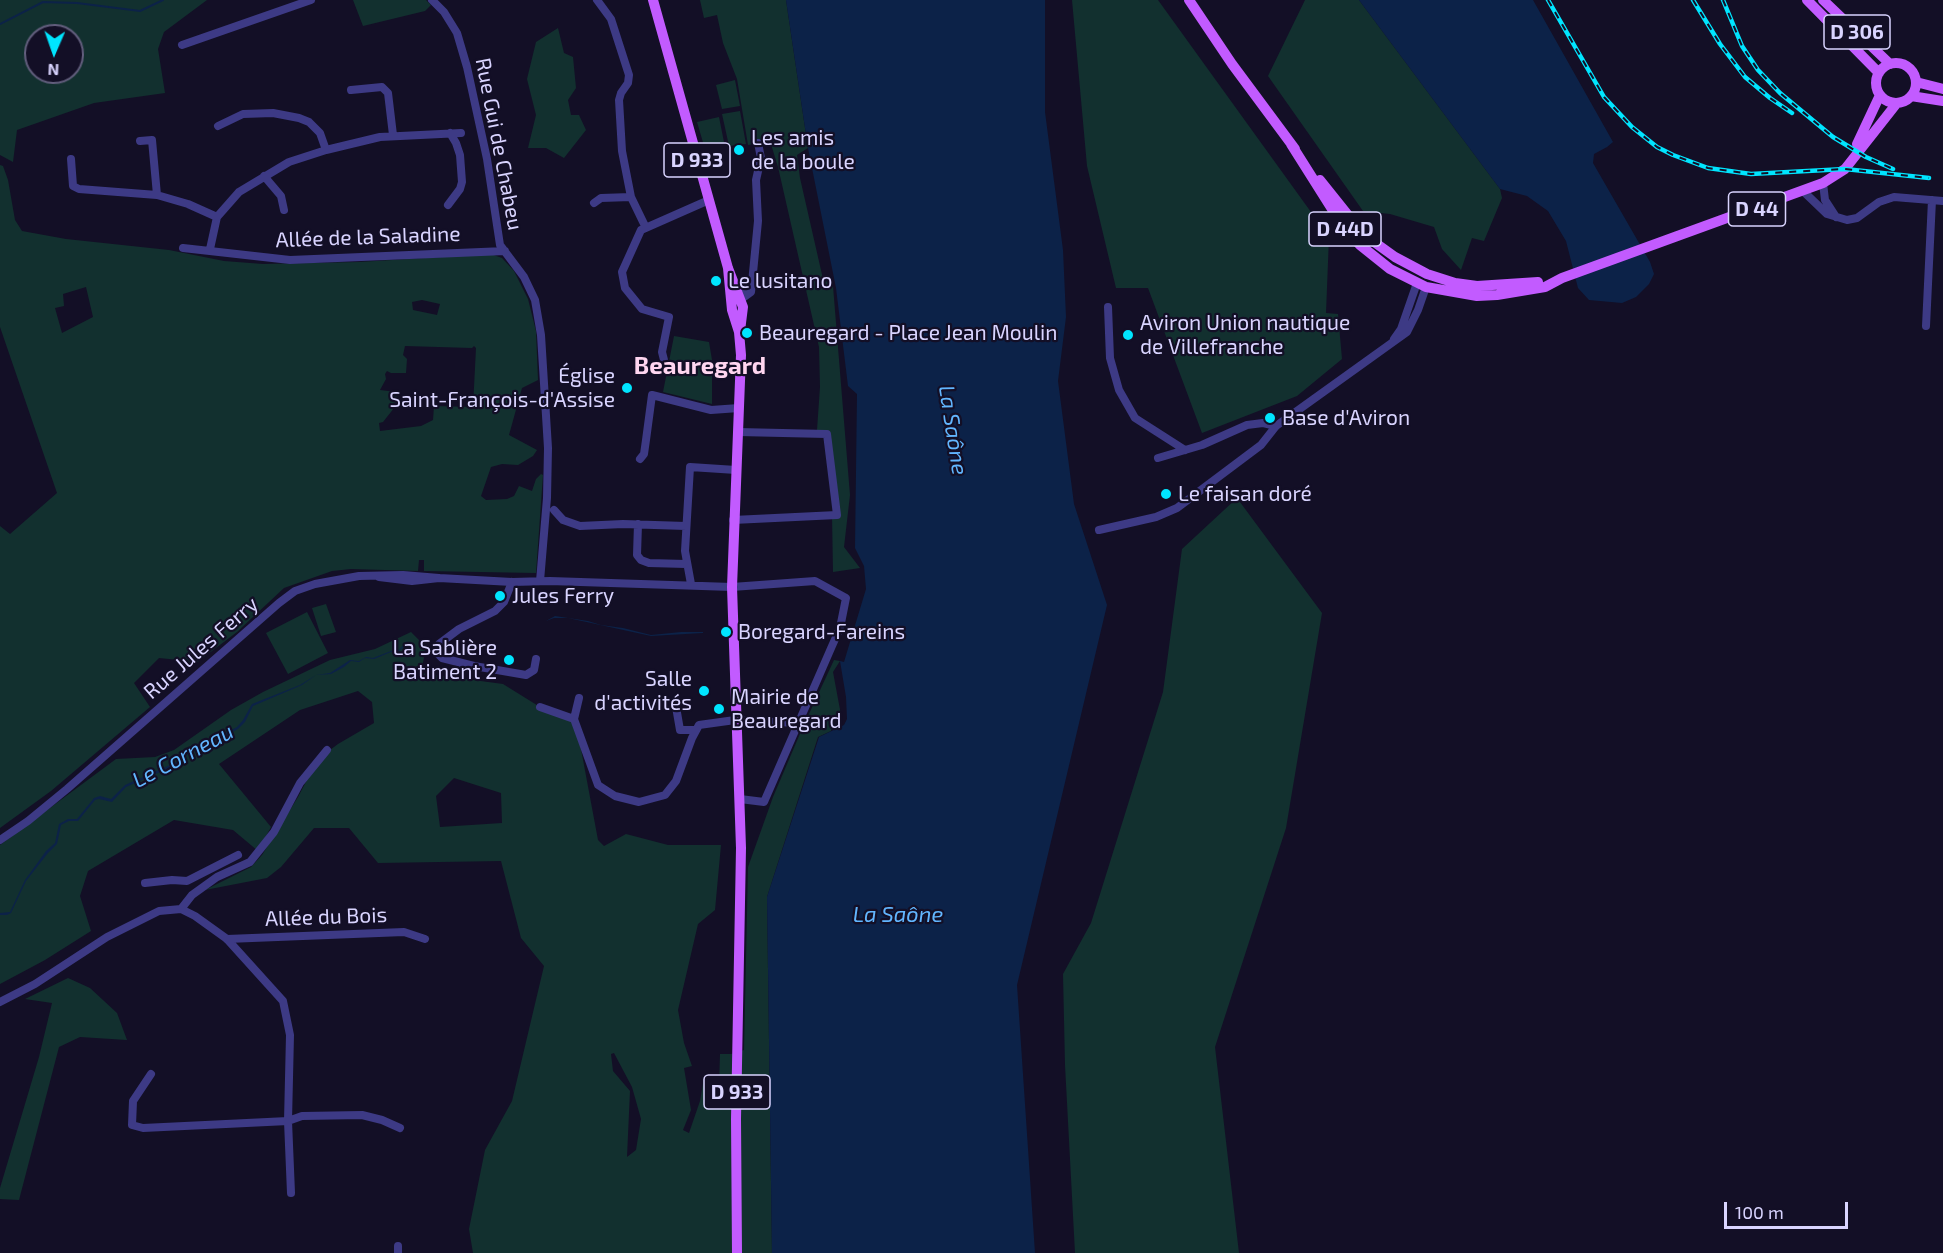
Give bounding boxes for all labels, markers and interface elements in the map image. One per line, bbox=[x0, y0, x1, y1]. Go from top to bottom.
road number: D 306 bbox=[1824, 15, 1890, 49]
north arrow bbox=[24, 24, 84, 84]
street label: Rue Gui de Chabeu bbox=[470, 56, 528, 232]
text: N bbox=[47, 61, 60, 80]
place label: Les amis de la boule bbox=[751, 125, 855, 175]
road number: D 933 bbox=[664, 143, 730, 177]
marker: Les amis de la boule bbox=[732, 143, 746, 157]
road number: D 44 bbox=[1728, 192, 1786, 226]
road number: D 44D bbox=[1309, 212, 1381, 246]
street label: Allée de la Saladine bbox=[275, 221, 461, 253]
place label: Le lusitano bbox=[728, 268, 832, 294]
marker: Le lusitano bbox=[709, 274, 723, 288]
place label: Aviron Union nautique de Villefranche bbox=[1140, 310, 1350, 360]
place label: Beauregard - Place Jean Moulin bbox=[759, 320, 1057, 346]
marker: Beauregard - Place Jean Moulin bbox=[740, 326, 754, 340]
marker: Aviron Union nautique de Villefranche bbox=[1121, 328, 1135, 342]
district label: Beauregard bbox=[634, 352, 766, 380]
place label: Église Saint-François-d'Assise bbox=[389, 363, 615, 413]
marker: Église Saint-François-d'Assise bbox=[620, 381, 634, 395]
water label: La Saône bbox=[933, 383, 973, 477]
place label: Base d'Aviron bbox=[1282, 405, 1410, 431]
marker: Base d'Aviron bbox=[1263, 411, 1277, 425]
place label: Le faisan doré bbox=[1178, 481, 1312, 507]
marker: Le faisan doré bbox=[1159, 487, 1173, 501]
place label: Jules Ferry bbox=[512, 583, 614, 609]
marker: Jules Ferry bbox=[493, 589, 507, 603]
street label: Rue Jules Ferry bbox=[139, 592, 263, 704]
place label: Boregard-Fareins bbox=[738, 619, 905, 645]
marker: Boregard-Fareins bbox=[719, 625, 733, 639]
place label: La Sablière Batiment 2 bbox=[393, 635, 497, 685]
marker: La Sablière Batiment 2 bbox=[502, 653, 516, 667]
place label: Salle d'activités bbox=[594, 666, 692, 716]
marker: Salle d'activités bbox=[697, 684, 711, 698]
place label: Mairie de Beauregard bbox=[731, 684, 842, 734]
marker: Mairie de Beauregard bbox=[712, 702, 726, 716]
water label: Le Corneau bbox=[128, 718, 238, 794]
street label: Allée du Bois bbox=[264, 902, 388, 932]
water label: La Saône bbox=[853, 902, 943, 928]
road number: D 933 bbox=[704, 1075, 770, 1109]
scale bar bbox=[1727, 1190, 1852, 1228]
text: 100 m bbox=[1735, 1201, 1784, 1223]

